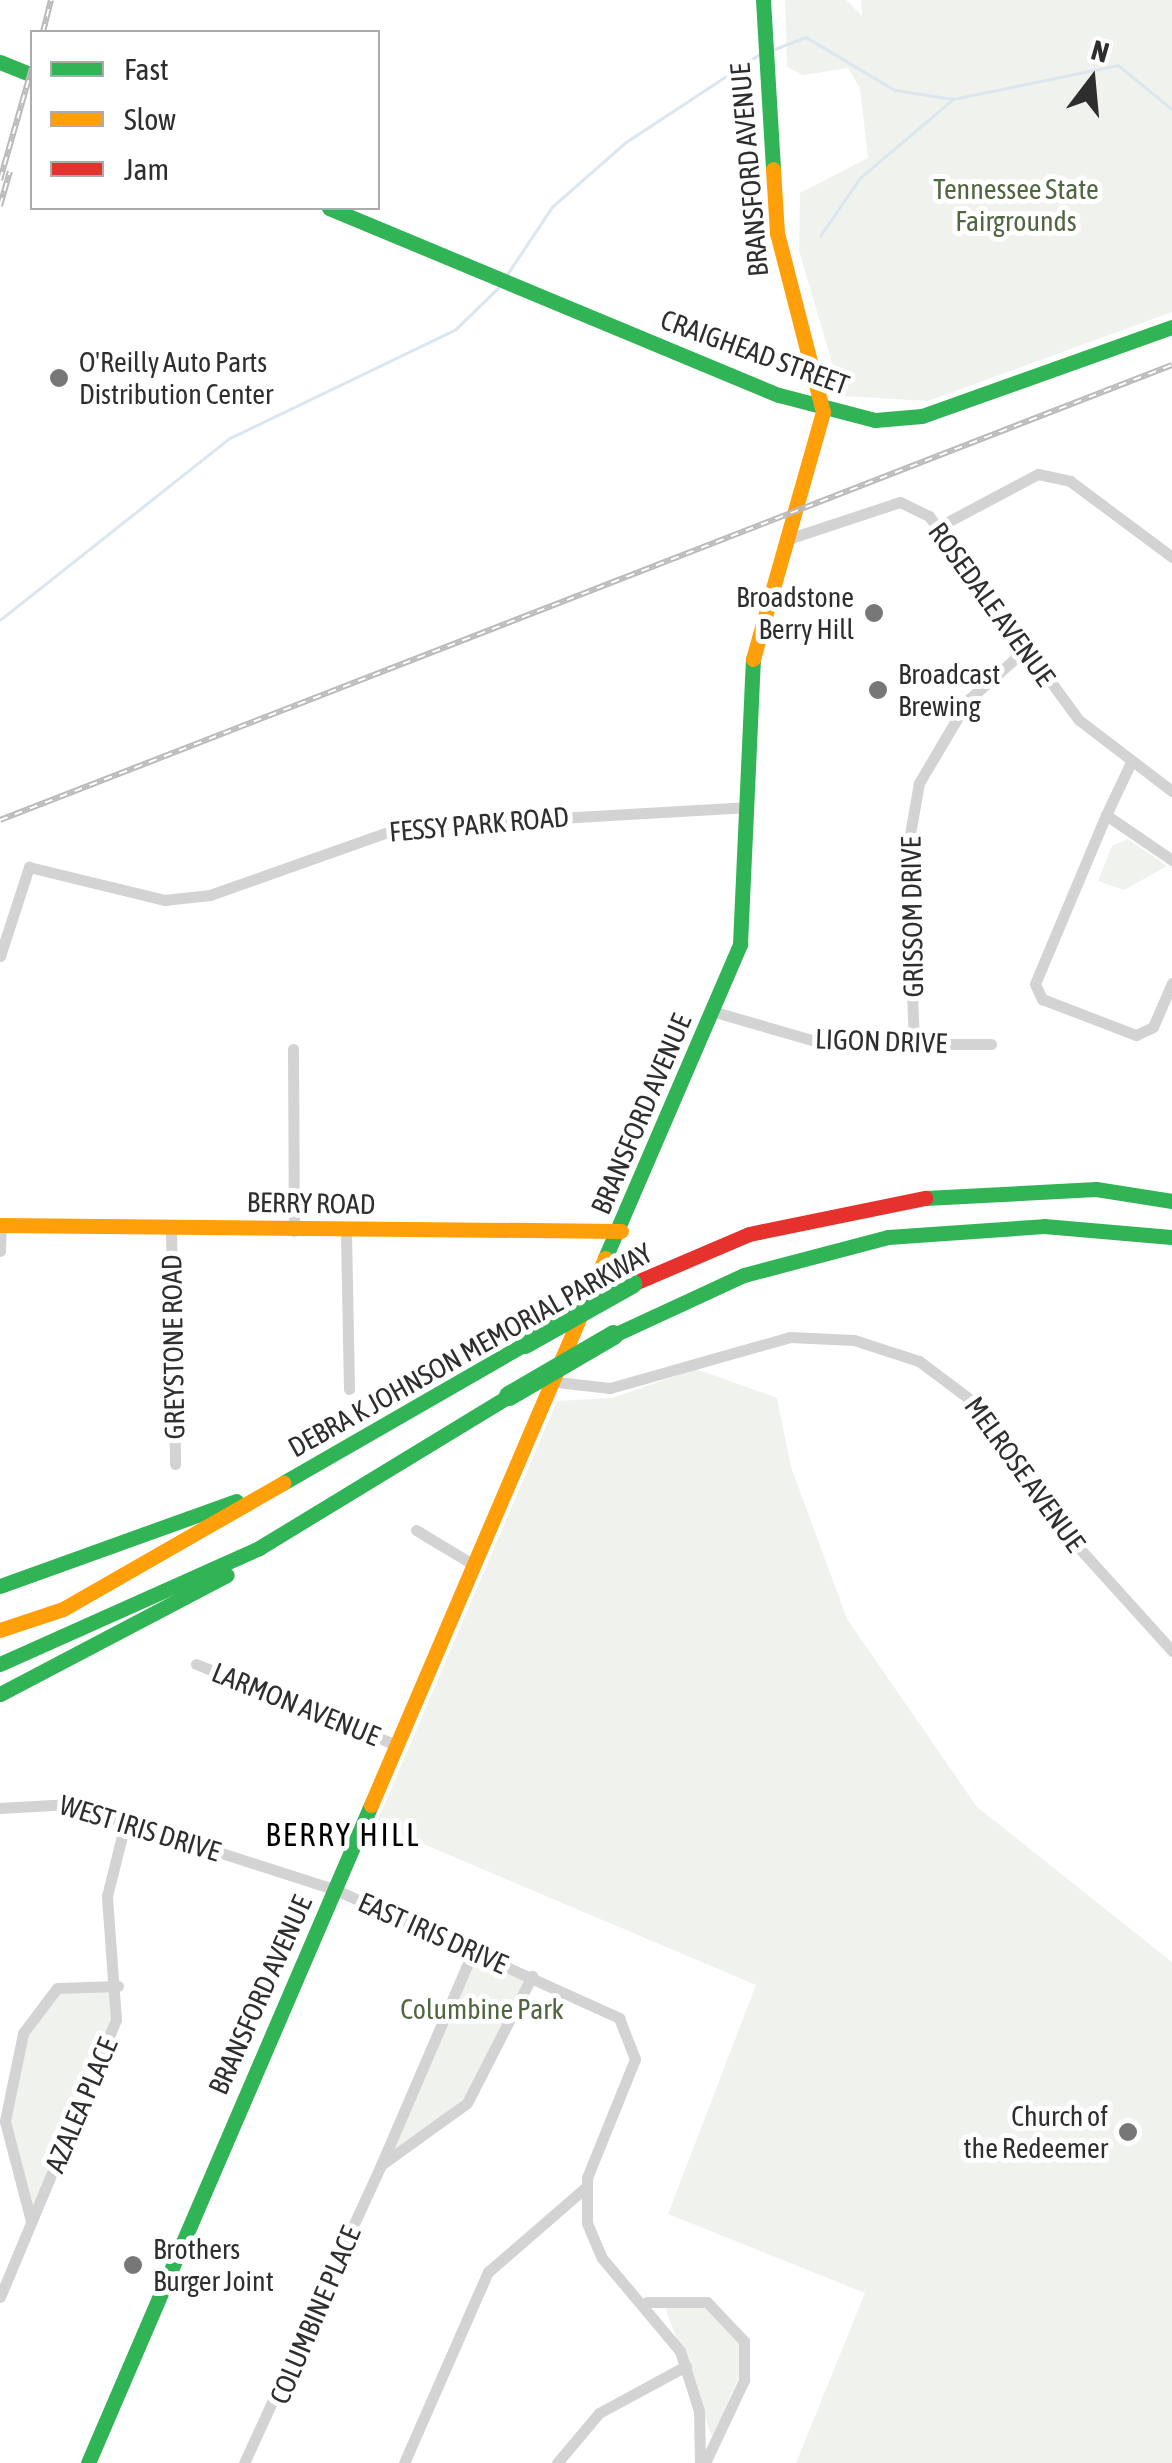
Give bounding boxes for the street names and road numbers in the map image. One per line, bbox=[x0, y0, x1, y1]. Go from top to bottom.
street label: BRANSFORD AVENUE bbox=[723, 62, 775, 278]
street label: CRAIGHEAD STREET bbox=[656, 302, 854, 402]
street label: ROSEDALE AVENUE bbox=[922, 516, 1062, 692]
street label: FESSY PARK ROAD bbox=[388, 799, 570, 849]
street label: GRISSOM DRIVE bbox=[894, 836, 930, 998]
street label: BRANSFORD AVENUE bbox=[584, 1009, 698, 1219]
street label: LIGON DRIVE bbox=[814, 1022, 948, 1060]
street label: BERRY ROAD bbox=[246, 1185, 376, 1221]
street label: DEBRA K JOHNSON MEMORIAL PARKWAY bbox=[282, 1236, 658, 1464]
street label: GREYSTONE ROAD bbox=[155, 1254, 191, 1440]
street label: MELROSE AVENUE bbox=[958, 1390, 1092, 1558]
street label: LARMON AVENUE bbox=[207, 1655, 385, 1753]
street label: WEST IRIS DRIVE bbox=[55, 1788, 225, 1868]
street label: EAST IRIS DRIVE bbox=[353, 1885, 513, 1981]
street label: BRANSFORD AVENUE bbox=[201, 1890, 319, 2100]
street label: AZALEA PLACE bbox=[38, 2033, 124, 2177]
street label: COLUMBINE PLACE bbox=[262, 2221, 368, 2409]

